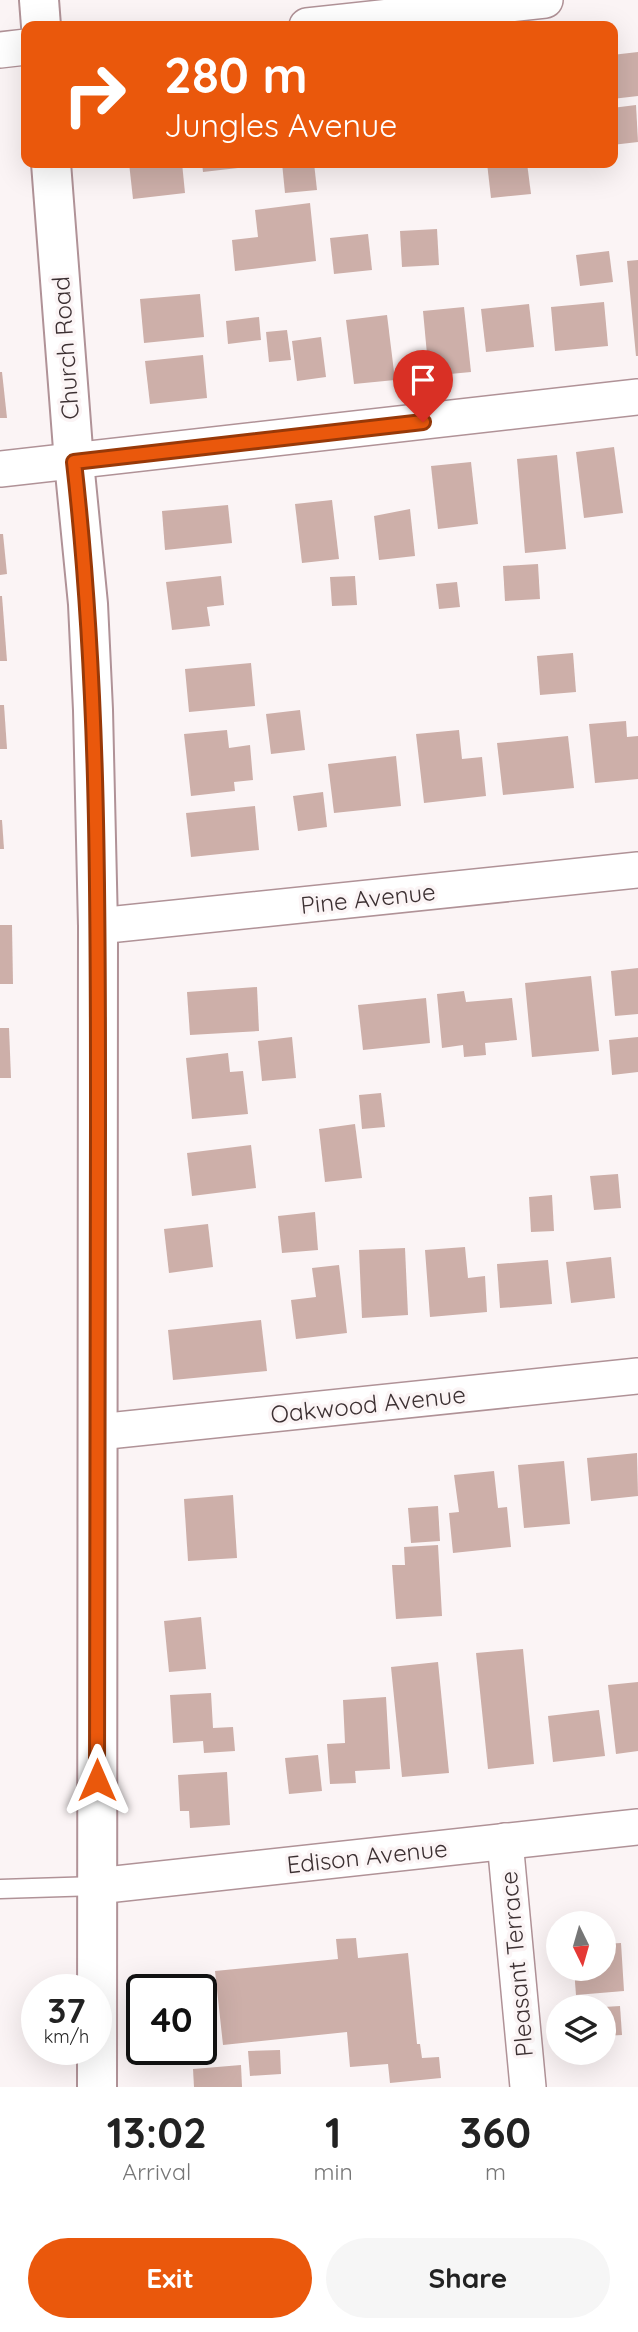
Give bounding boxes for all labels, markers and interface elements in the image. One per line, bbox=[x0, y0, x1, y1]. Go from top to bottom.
text: 280 m bbox=[164, 44, 308, 105]
icon: right bbox=[49, 49, 140, 140]
text: Jungles Avenue bbox=[164, 105, 397, 145]
street label: Church Road bbox=[45, 275, 85, 421]
pin bbox=[393, 350, 453, 422]
icon: arrive bbox=[404, 361, 442, 399]
street label: Pine Avenue bbox=[299, 876, 437, 920]
street label: Oakwood Avenue bbox=[269, 1379, 467, 1429]
position arrow bbox=[60, 1743, 134, 1817]
street label: Edison Avenue bbox=[285, 1833, 449, 1879]
street label: Pleasant Terrace bbox=[493, 1870, 539, 2058]
north arrow bbox=[546, 1911, 616, 1981]
map controls bbox=[546, 1911, 616, 2065]
speed limit sign: 40 bbox=[126, 1974, 217, 2065]
text: 37 bbox=[47, 1988, 86, 2032]
button: layers bbox=[546, 1995, 616, 2065]
text: km/h bbox=[44, 2025, 89, 2048]
text: 13:02 bbox=[107, 2106, 207, 2159]
text: 1 bbox=[325, 2106, 341, 2159]
text: 360 bbox=[460, 2106, 531, 2159]
text: Arrival bbox=[122, 2157, 191, 2186]
text: min bbox=[314, 2157, 353, 2186]
text: m bbox=[485, 2157, 506, 2186]
button: Exit bbox=[28, 2238, 312, 2318]
button: Share bbox=[326, 2238, 610, 2318]

